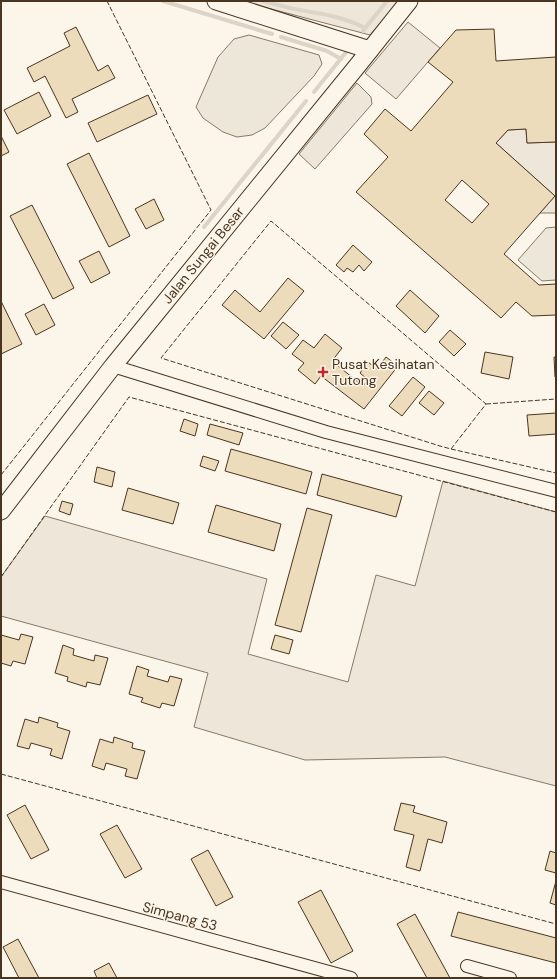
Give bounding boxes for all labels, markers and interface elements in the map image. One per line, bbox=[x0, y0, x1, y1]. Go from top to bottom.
street label: Jalan Sungai Besar bbox=[158, 203, 248, 307]
place label: Pusat Kesihatan Tutong bbox=[332, 355, 434, 389]
marker: Pusat Kesihatan Tutong bbox=[317, 366, 329, 378]
street label: Simpang 53 bbox=[141, 897, 219, 935]

